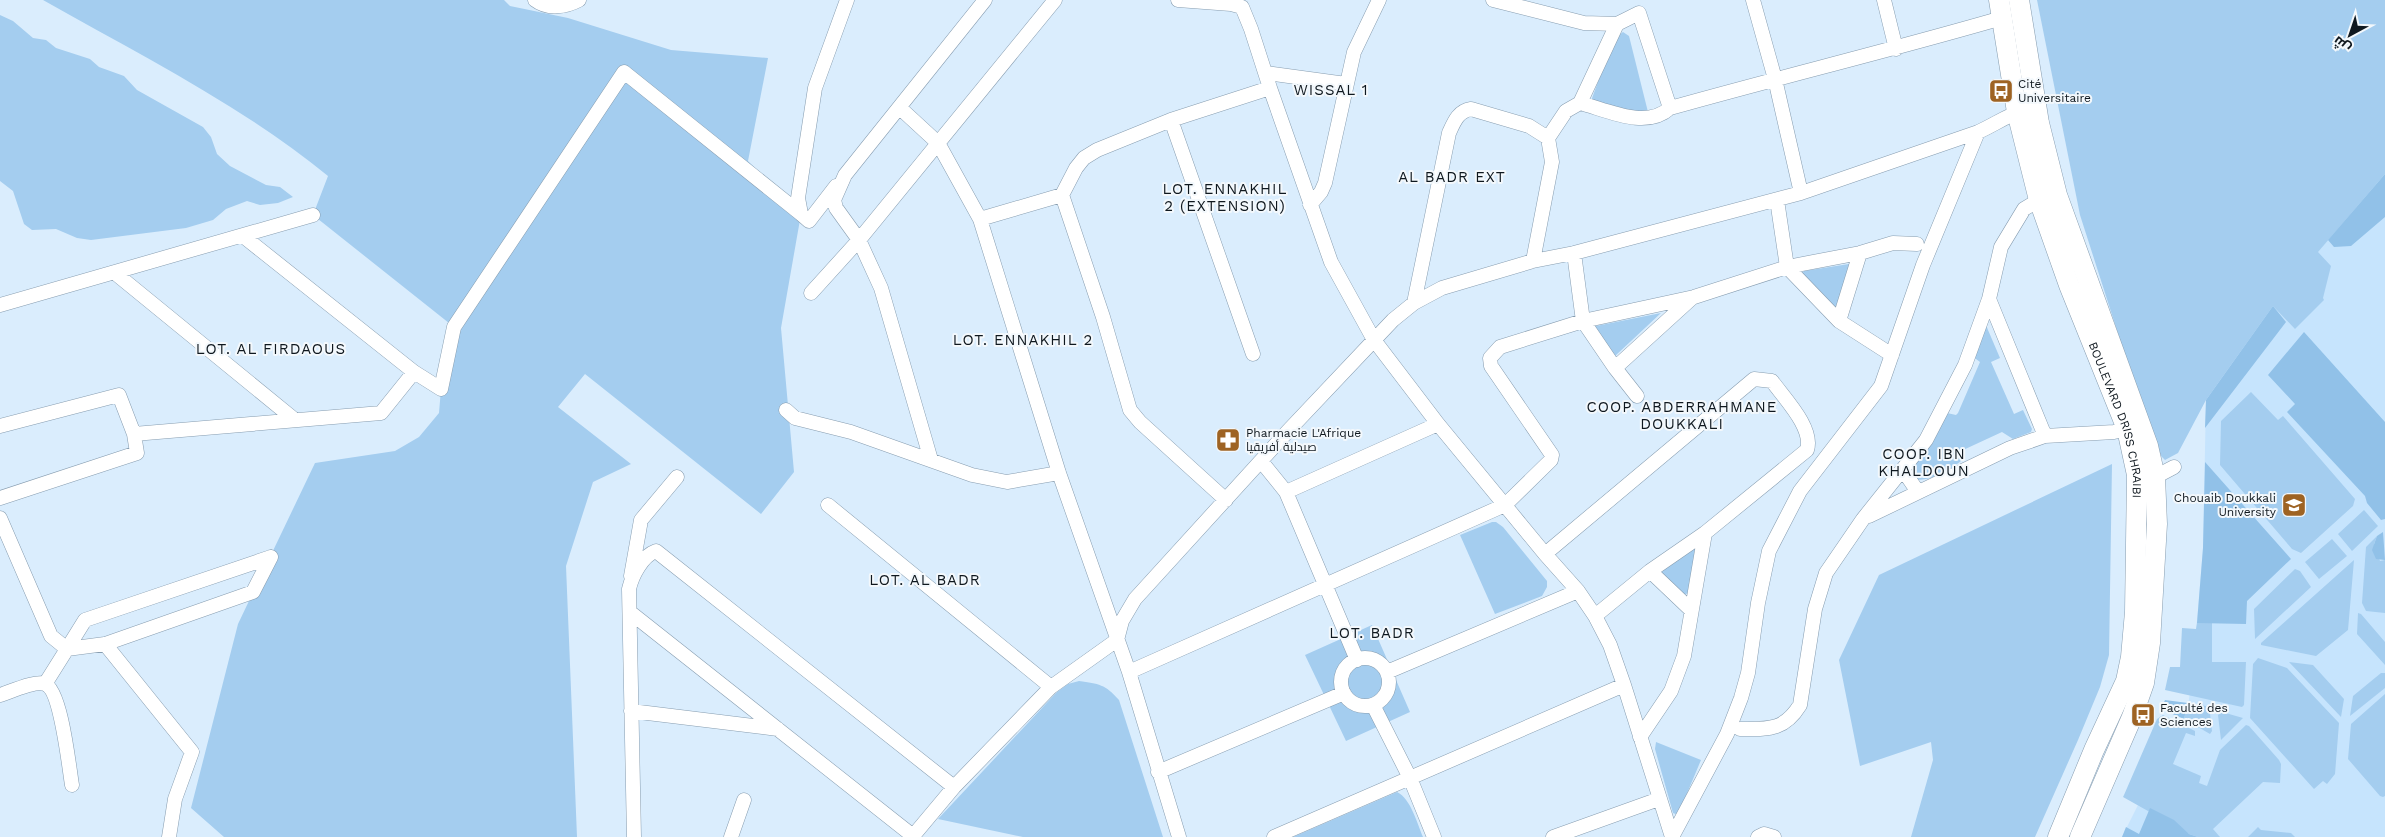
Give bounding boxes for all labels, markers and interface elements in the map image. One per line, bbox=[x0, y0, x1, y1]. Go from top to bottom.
north arrow bbox=[2325, 10, 2375, 60]
text: ش bbox=[2330, 32, 2354, 57]
place label: Cité Universitaire bbox=[2018, 77, 2091, 105]
bus stop icon: Cité Universitaire bbox=[1988, 78, 2014, 104]
district label: WISSAL 1 bbox=[1293, 81, 1369, 99]
district label: AL BADR EXT bbox=[1398, 168, 1506, 186]
district label: LOT. ENNAKHIL 2 (EXTENSION) bbox=[1162, 180, 1288, 215]
district label: LOT. ENNAKHIL 2 bbox=[953, 331, 1093, 349]
district label: LOT. AL FIRDAOUS bbox=[196, 340, 346, 358]
street label: BOULEVARD DRISS CHRAIBI bbox=[2086, 340, 2144, 498]
district label: COOP. ABDERRAHMANE DOUKKALI bbox=[1587, 398, 1777, 433]
place label: Pharmacie L'Afrique صيدلية أفريقيا bbox=[1246, 426, 1361, 454]
pharmacy icon: Pharmacie L'Afrique صيدلية أفريقيا bbox=[1215, 427, 1241, 453]
district label: COOP. IBN KHALDOUN bbox=[1878, 445, 1970, 480]
place label: Chouaib Doukkali University bbox=[2174, 491, 2277, 519]
school or university icon: Chouaib Doukkali University bbox=[2281, 492, 2307, 518]
district label: LOT. AL BADR bbox=[869, 571, 981, 589]
district label: LOT. BADR bbox=[1329, 624, 1415, 642]
place label: Faculté des Sciences bbox=[2160, 701, 2228, 729]
bus stop icon: Faculté des Sciences bbox=[2130, 702, 2156, 728]

